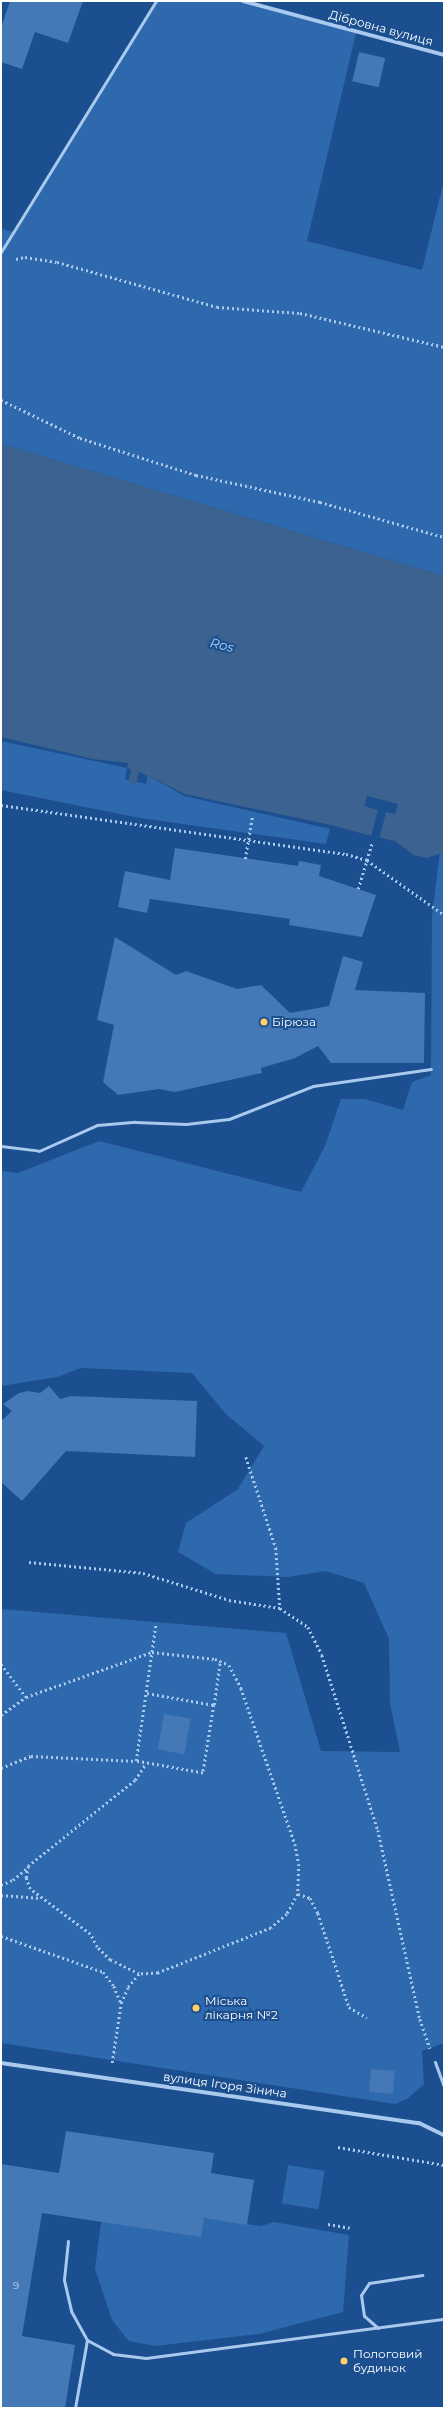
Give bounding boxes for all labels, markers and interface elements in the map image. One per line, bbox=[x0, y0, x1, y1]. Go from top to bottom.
street label: Дібровна вулиця bbox=[327, 7, 435, 49]
water label: Ros bbox=[209, 635, 235, 655]
place label: Бірюза bbox=[272, 1015, 316, 1029]
marker: Бірюза bbox=[259, 1017, 269, 1027]
place label: Міська лікарня №2 bbox=[205, 1994, 278, 2022]
marker: Міська лікарня №2 bbox=[190, 2002, 202, 2014]
street label: вулиця Ігоря Зінича bbox=[162, 2069, 288, 2101]
house number: 9 bbox=[13, 2280, 19, 2292]
place label: Пологовий будинок bbox=[353, 2347, 423, 2375]
marker: Пологовий будинок bbox=[338, 2355, 350, 2367]

